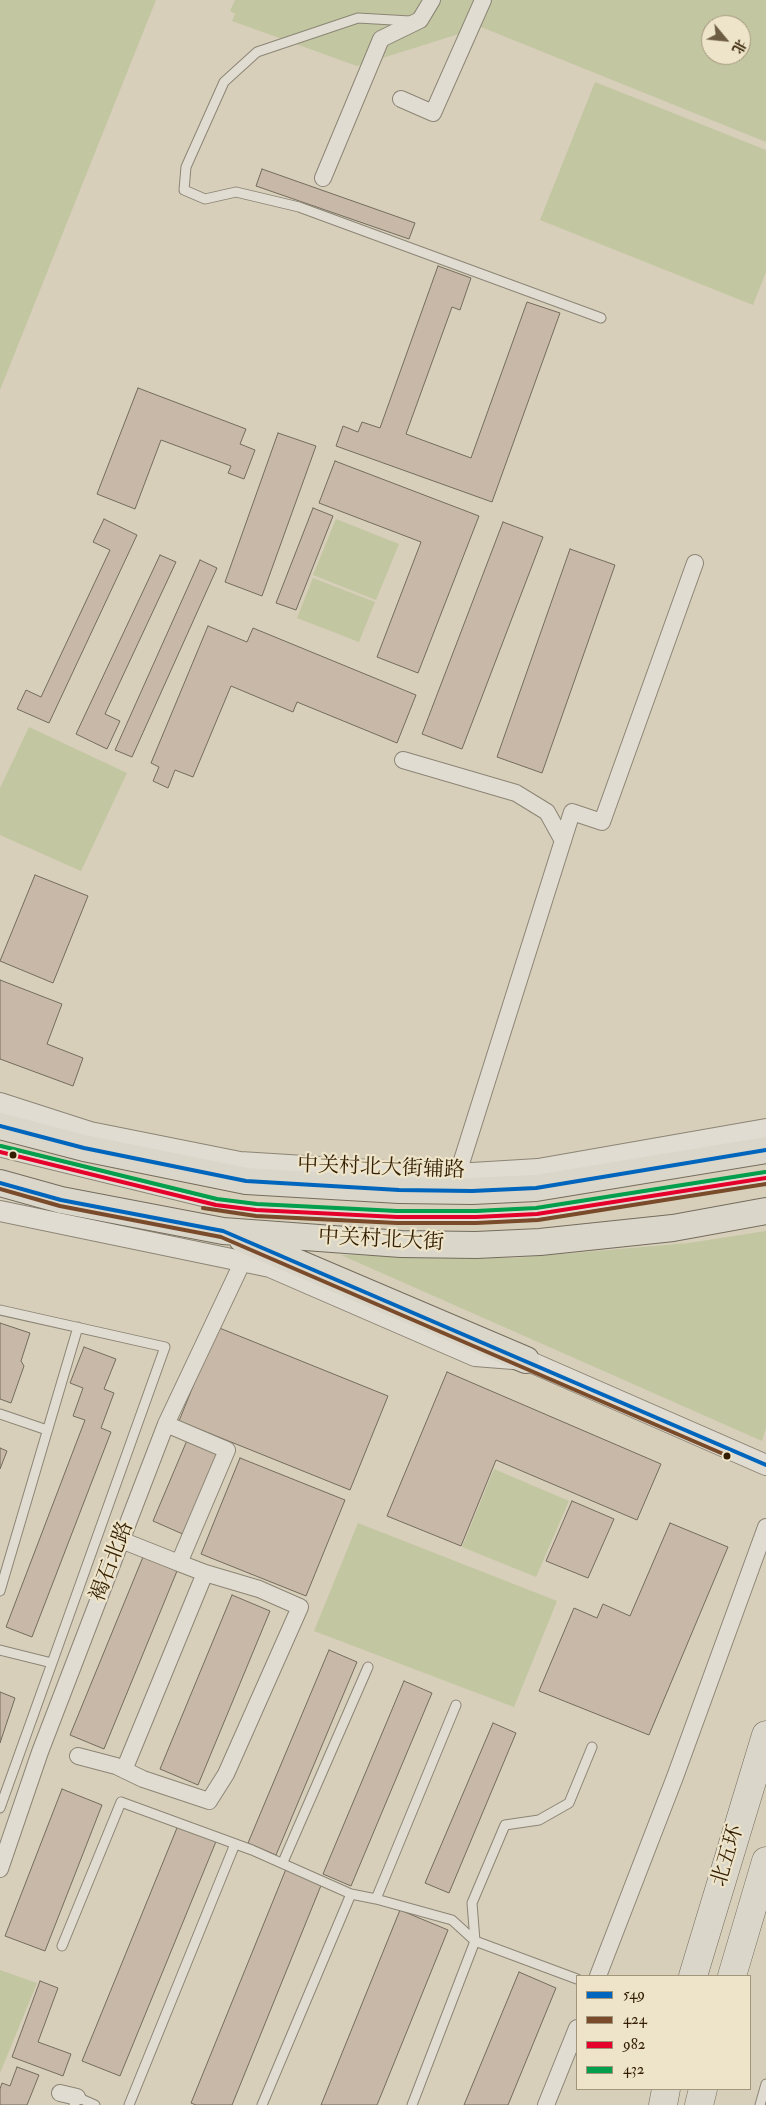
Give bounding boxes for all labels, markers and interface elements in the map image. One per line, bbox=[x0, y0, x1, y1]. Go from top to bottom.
north arrow bbox=[701, 15, 751, 65]
text: 北 bbox=[728, 37, 750, 57]
unlabelled marker bbox=[8, 1150, 18, 1160]
street label: 中关村北大街辅路 bbox=[297, 1153, 465, 1185]
street label: 中关村北大街 bbox=[317, 1225, 445, 1257]
unlabelled marker bbox=[722, 1451, 732, 1461]
street label: 褐石北路 bbox=[86, 1518, 140, 1606]
street label: 北五环 bbox=[708, 1822, 750, 1890]
legend bbox=[576, 1975, 751, 2090]
text: 549 bbox=[623, 1985, 645, 2004]
text: 424 bbox=[623, 2010, 647, 2029]
text: 982 bbox=[623, 2035, 645, 2054]
text: 432 bbox=[623, 2060, 644, 2079]

